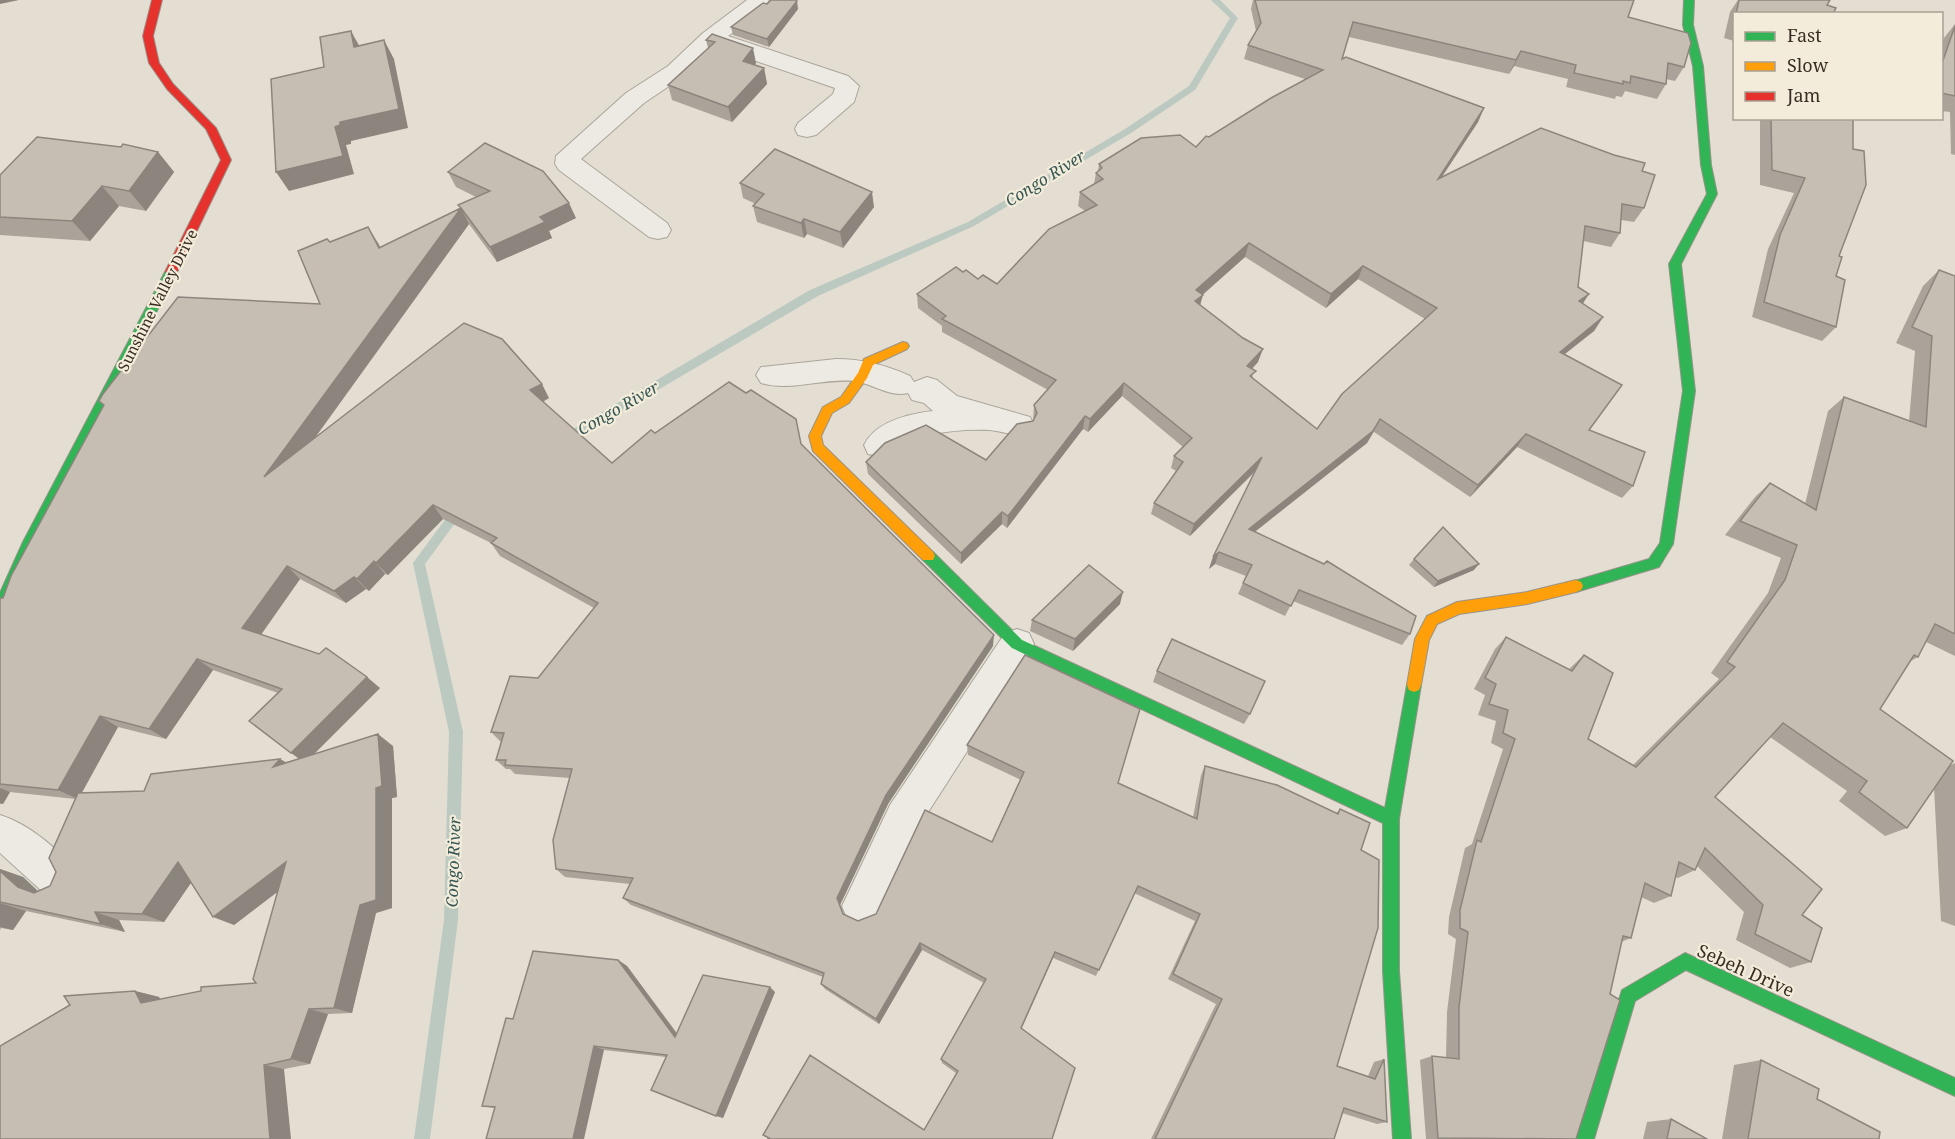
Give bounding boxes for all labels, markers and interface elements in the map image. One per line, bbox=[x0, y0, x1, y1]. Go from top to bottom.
legend bbox=[1733, 12, 1943, 120]
text: Fast bbox=[1787, 23, 1822, 47]
text: Slow bbox=[1787, 53, 1829, 77]
text: Jam bbox=[1786, 83, 1821, 107]
water label: Congo River bbox=[1001, 144, 1090, 211]
street label: Sunshine Valley Drive bbox=[112, 226, 202, 374]
water label: Congo River bbox=[573, 376, 663, 440]
water label: Congo River bbox=[440, 816, 466, 908]
street label: Sebeh Drive bbox=[1694, 938, 1798, 1002]

